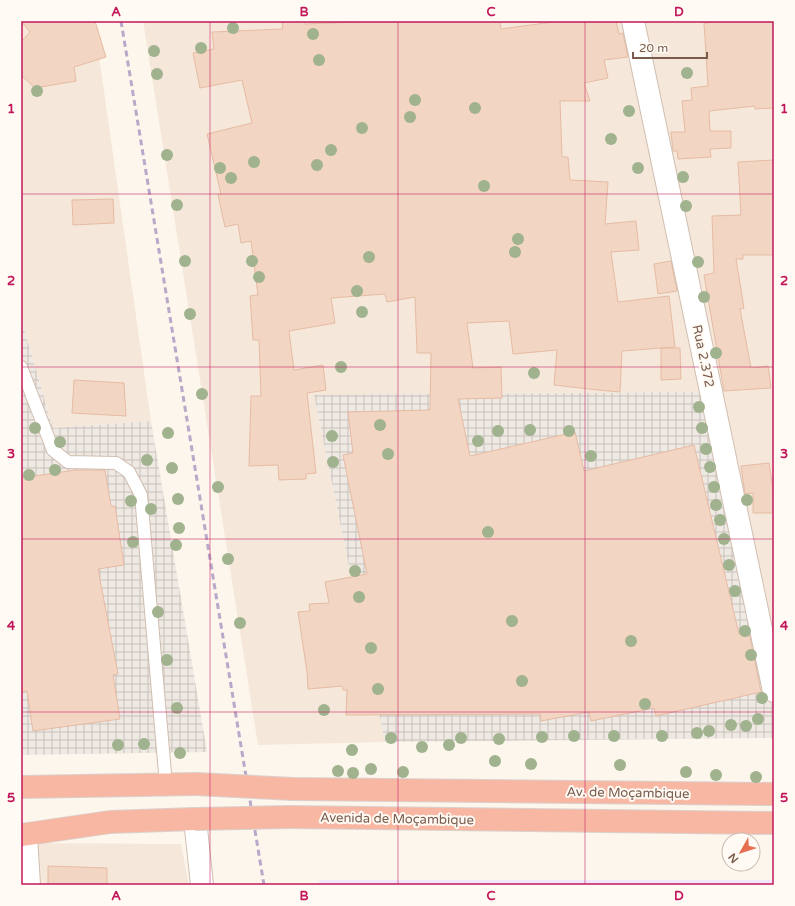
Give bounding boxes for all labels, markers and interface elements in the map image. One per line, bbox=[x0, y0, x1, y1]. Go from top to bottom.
text: A bbox=[111, 4, 121, 20]
text: B bbox=[299, 4, 309, 20]
text: C bbox=[486, 4, 496, 20]
text: D bbox=[674, 4, 684, 20]
scale bar bbox=[633, 34, 707, 60]
text: 20 m bbox=[639, 41, 668, 55]
text: 1 bbox=[7, 101, 15, 117]
text: 1 bbox=[780, 101, 788, 117]
text: 2 bbox=[7, 273, 15, 289]
text: 2 bbox=[780, 273, 788, 289]
street label: Rua 2.372 bbox=[689, 323, 717, 389]
text: 3 bbox=[7, 446, 15, 462]
text: 3 bbox=[780, 446, 788, 462]
text: 4 bbox=[7, 618, 16, 634]
text: 4 bbox=[780, 618, 789, 634]
street label: Av. de Moçambique bbox=[567, 784, 689, 802]
text: 5 bbox=[7, 790, 15, 806]
text: 5 bbox=[780, 790, 788, 806]
street label: Avenida de Moçambique bbox=[320, 810, 474, 828]
north arrow bbox=[721, 832, 761, 872]
text: N bbox=[726, 850, 741, 866]
text: A bbox=[111, 888, 121, 904]
text: B bbox=[299, 888, 309, 904]
text: C bbox=[486, 888, 496, 904]
text: D bbox=[674, 888, 684, 904]

